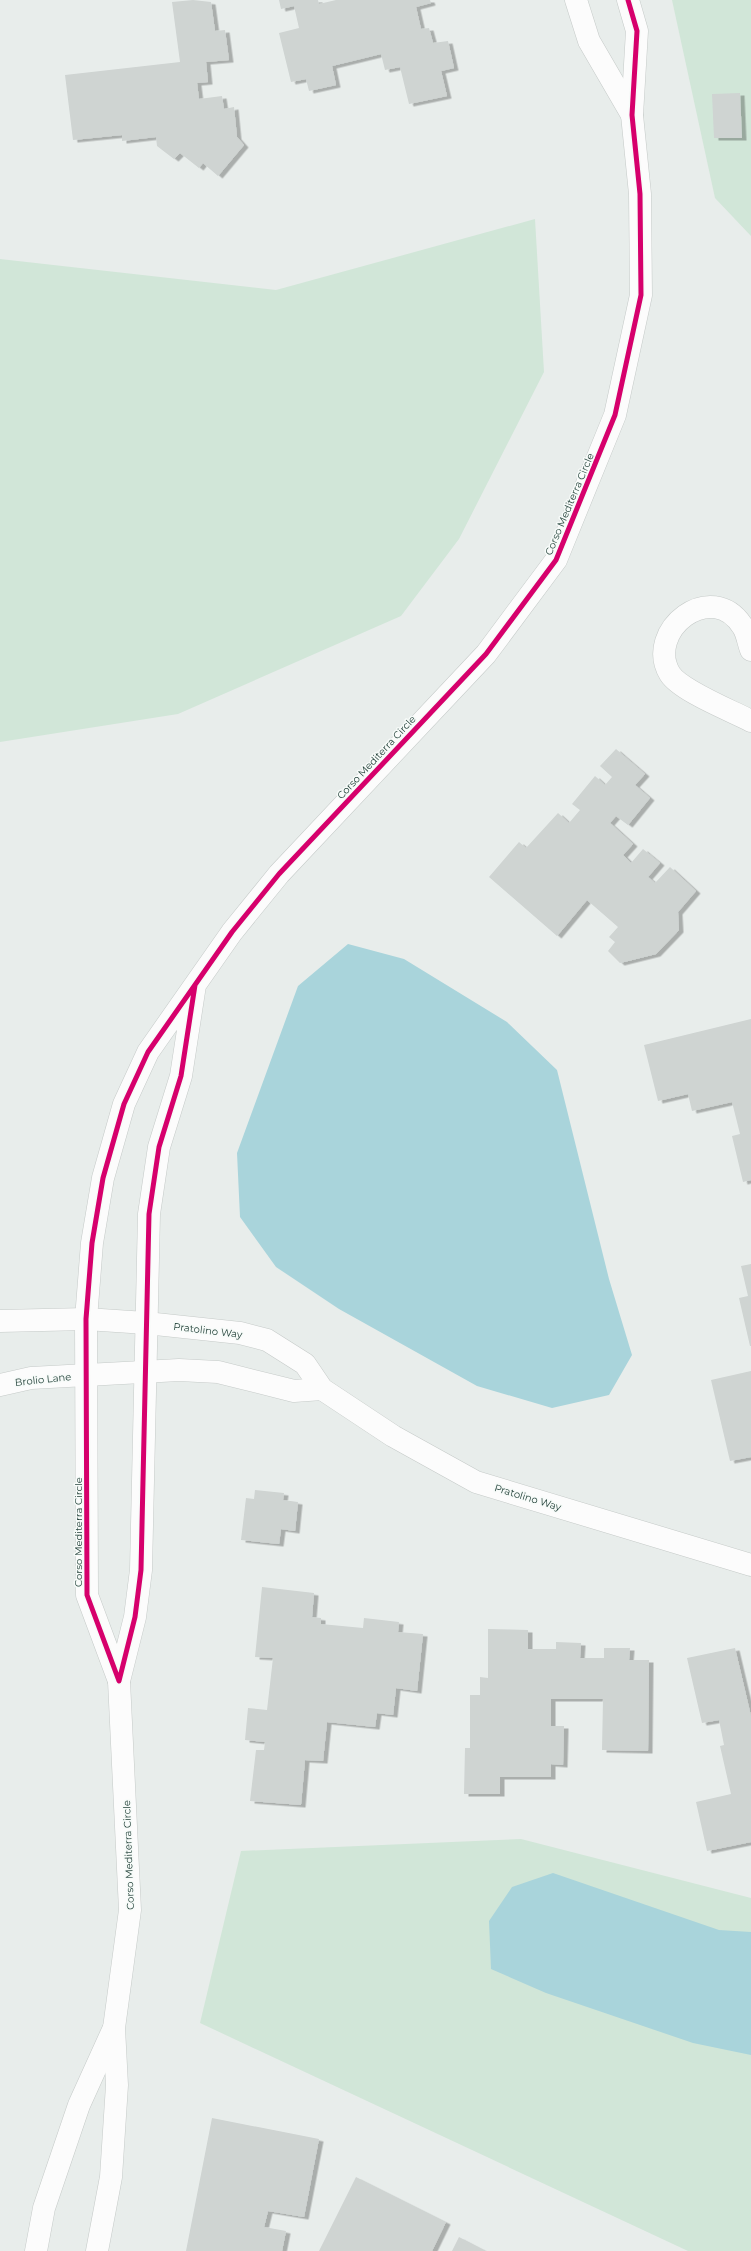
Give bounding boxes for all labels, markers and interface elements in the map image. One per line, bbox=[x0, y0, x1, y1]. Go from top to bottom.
street label: Corso Mediterra Circle bbox=[542, 451, 597, 557]
street label: Corso Mediterra Circle bbox=[334, 713, 419, 802]
street label: Pratolino Way bbox=[173, 1320, 244, 1341]
street label: Brolio Lane bbox=[14, 1370, 72, 1389]
street label: Corso Mediterra Circle bbox=[72, 1477, 85, 1587]
street label: Pratolino Way bbox=[493, 1481, 563, 1514]
street label: Corso Mediterra Circle bbox=[120, 1800, 137, 1910]

